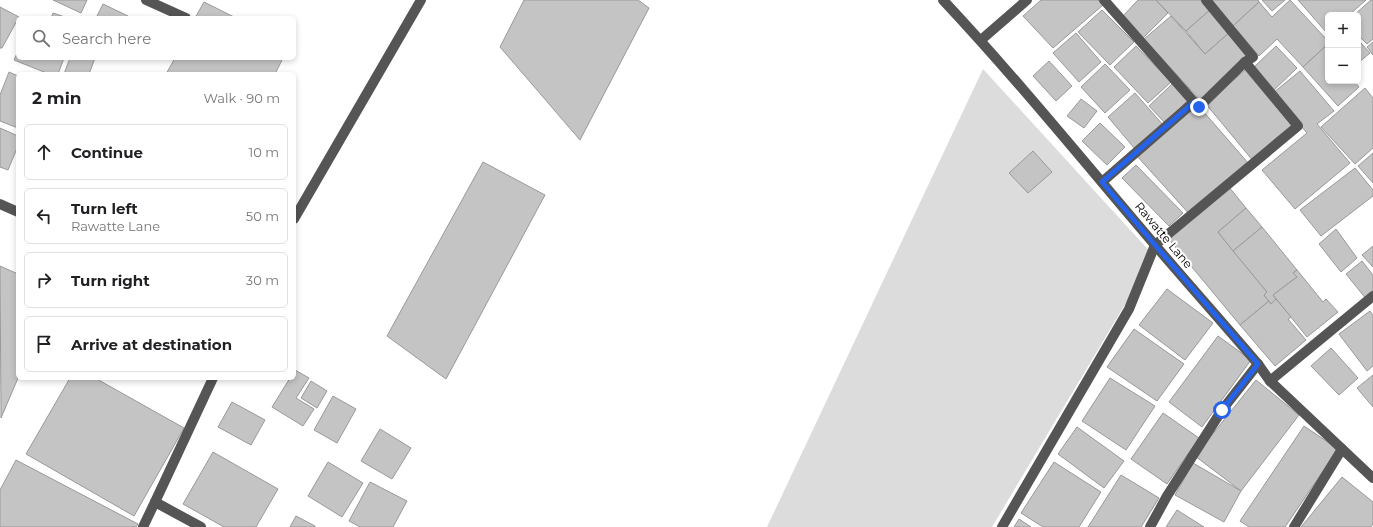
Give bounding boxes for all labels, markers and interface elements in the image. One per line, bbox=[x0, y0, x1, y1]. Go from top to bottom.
map controls bbox=[1325, 12, 1361, 84]
button: + bbox=[1325, 12, 1361, 48]
search box bbox=[16, 16, 296, 60]
icon: search bbox=[30, 27, 52, 49]
text: Search here bbox=[62, 29, 151, 48]
button: − bbox=[1325, 48, 1361, 84]
text: 2 min bbox=[32, 88, 82, 108]
text: Walk · 90 m bbox=[204, 90, 280, 106]
route end bbox=[1190, 98, 1208, 116]
icon: ahead bbox=[33, 141, 55, 163]
text: Continue bbox=[71, 143, 143, 162]
text: 10 m bbox=[249, 144, 279, 160]
text: Turn left bbox=[71, 199, 138, 218]
street label: Rawatte Lane bbox=[1132, 199, 1196, 271]
icon: left bbox=[33, 205, 55, 227]
text: 50 m bbox=[246, 208, 279, 224]
text: Rawatte Lane bbox=[71, 218, 160, 234]
icon: right bbox=[33, 269, 55, 291]
text: Turn right bbox=[71, 271, 150, 290]
text: 30 m bbox=[246, 272, 279, 288]
icon: arrive bbox=[33, 333, 55, 355]
text: Arrive at destination bbox=[71, 335, 232, 354]
route start bbox=[1213, 401, 1231, 419]

